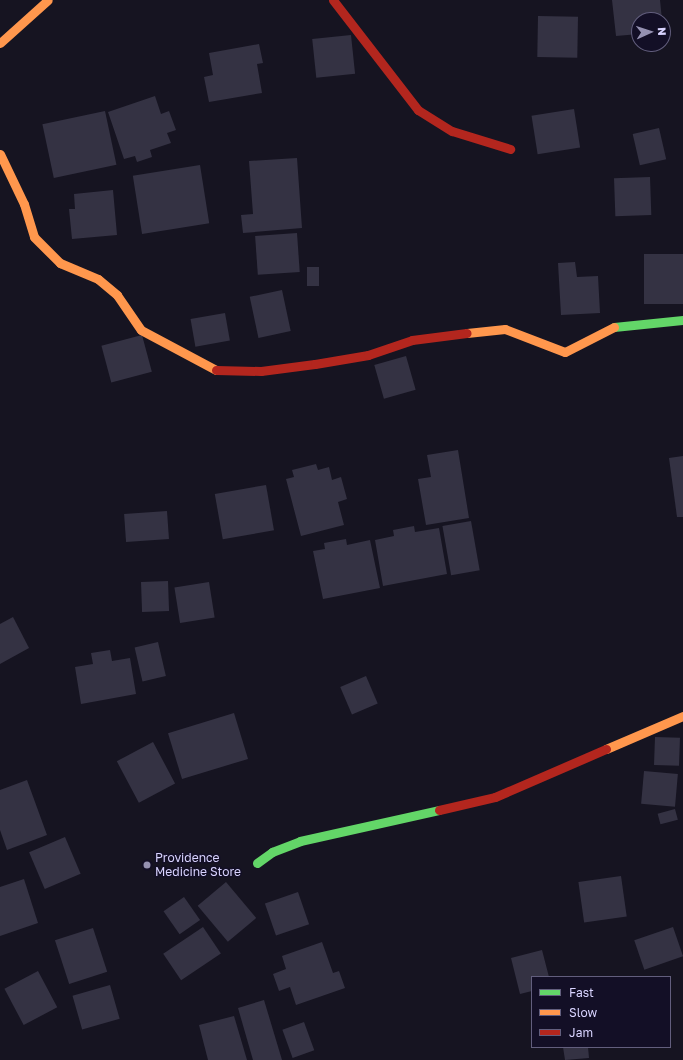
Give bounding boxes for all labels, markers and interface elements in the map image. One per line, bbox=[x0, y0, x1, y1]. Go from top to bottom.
north arrow bbox=[631, 12, 671, 52]
text: N bbox=[656, 27, 669, 36]
place label: Providence Medicine Store bbox=[155, 851, 241, 879]
marker: Providence Medicine Store bbox=[142, 860, 152, 870]
legend bbox=[531, 976, 671, 1048]
text: Fast bbox=[569, 985, 594, 1000]
text: Slow bbox=[569, 1005, 597, 1020]
text: Jam bbox=[569, 1025, 593, 1040]

